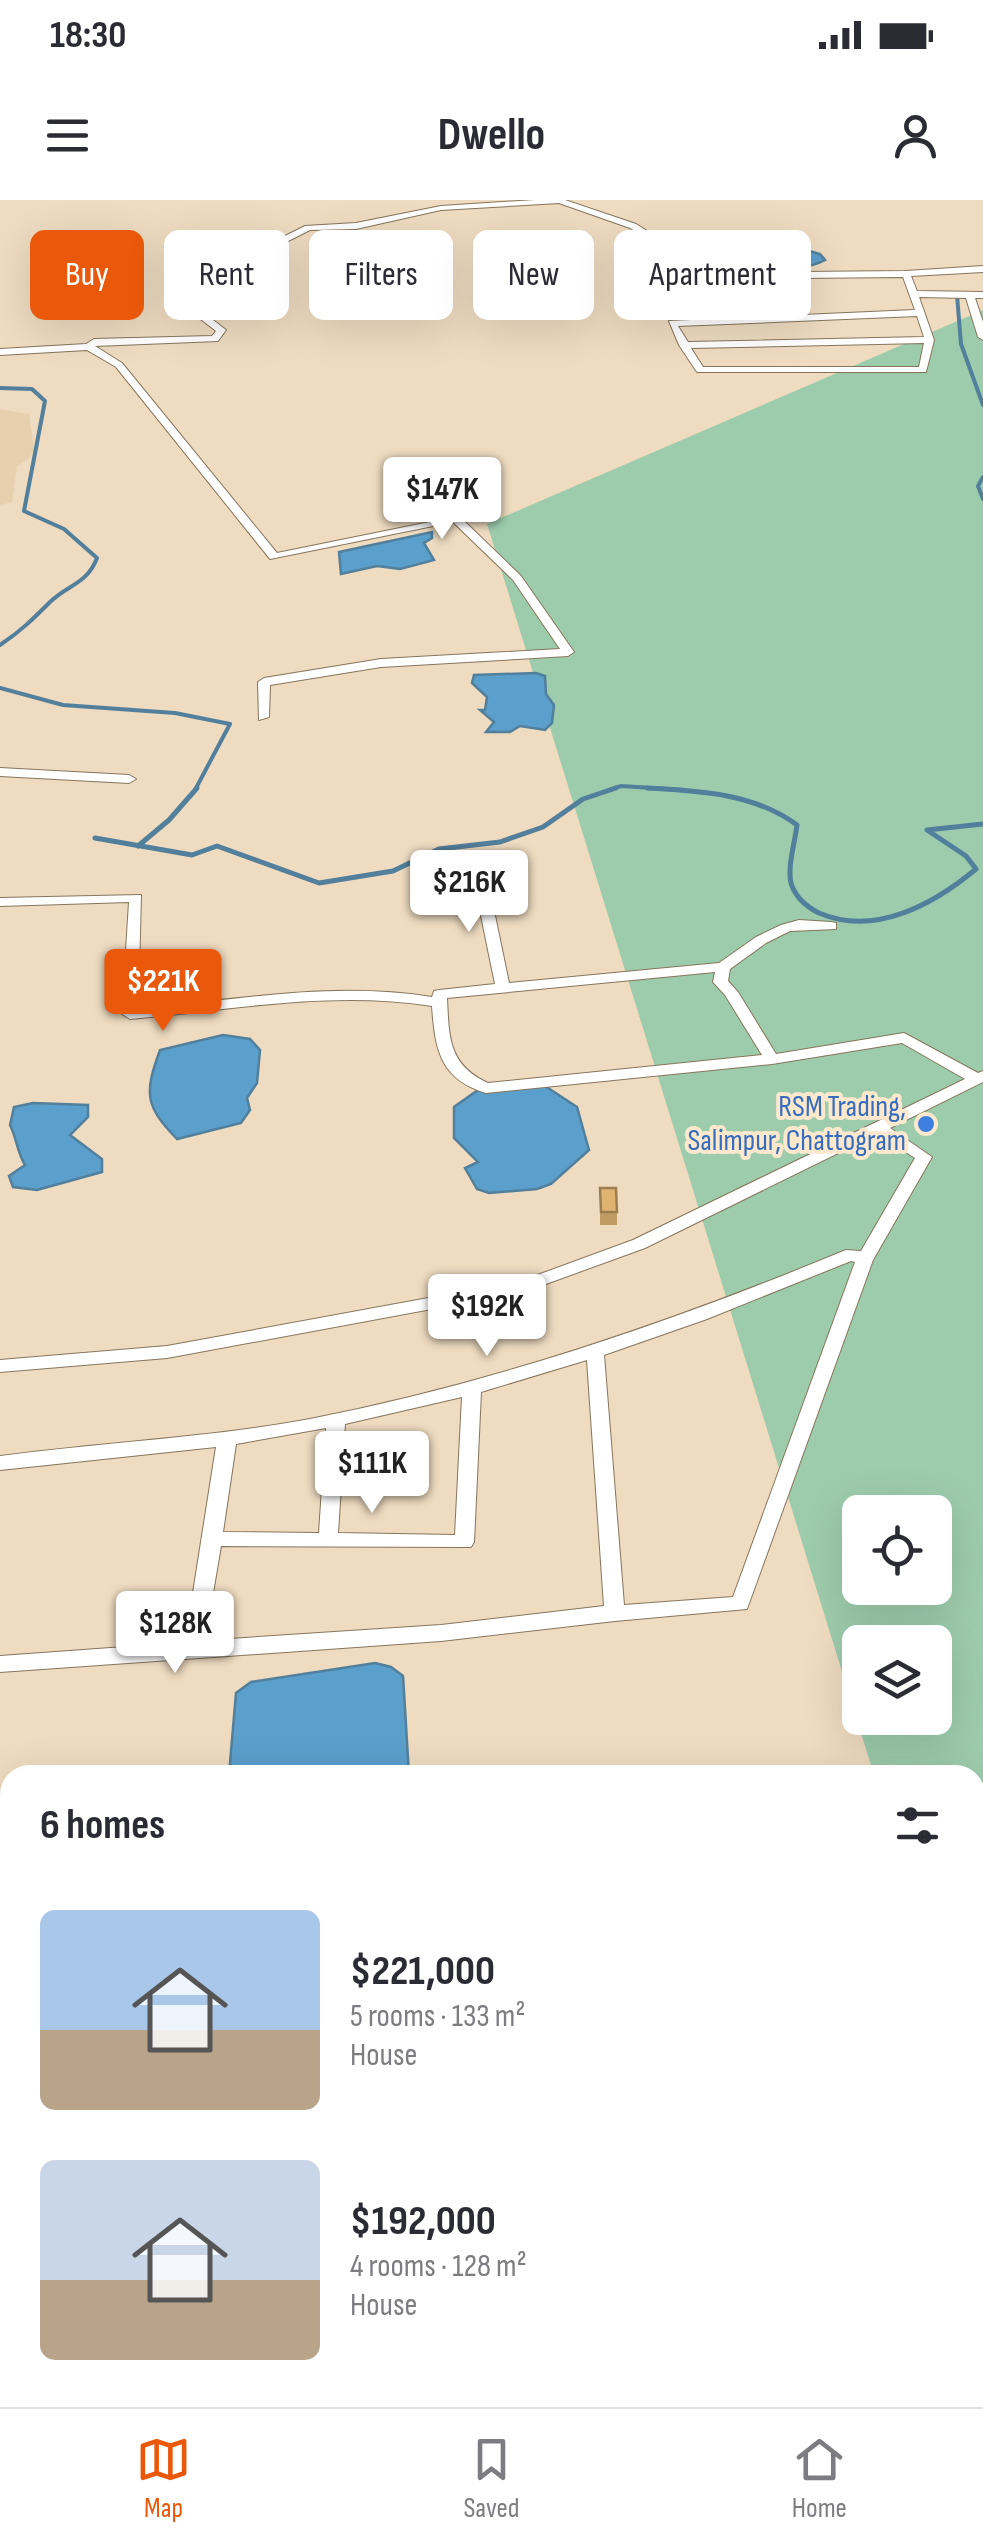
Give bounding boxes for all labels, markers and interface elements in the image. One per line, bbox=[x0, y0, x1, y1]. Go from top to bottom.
text: 18:30 bbox=[50, 13, 126, 58]
icon: menu bbox=[40, 108, 95, 163]
text: Dwello bbox=[438, 108, 545, 163]
icon: person bbox=[888, 108, 943, 163]
chip: Buy bbox=[30, 230, 144, 320]
chip: Rent bbox=[164, 230, 289, 320]
chip: Filters bbox=[309, 230, 453, 320]
chip: New bbox=[473, 230, 594, 320]
chip: Apartment bbox=[614, 230, 811, 320]
pin: $147K bbox=[372, 457, 512, 542]
text: $147K bbox=[405, 470, 479, 509]
pin: $216K bbox=[399, 850, 539, 935]
text: $216K bbox=[432, 863, 506, 902]
pin: $221K bbox=[93, 949, 233, 1034]
text: $221K bbox=[126, 962, 200, 1001]
place label: RSM Trading, Salimpur, Chattogram bbox=[687, 1089, 906, 1159]
marker: RSM Trading, Salimpur, Chattogram bbox=[915, 1113, 937, 1135]
pin: $192K bbox=[417, 1274, 557, 1359]
text: $192K bbox=[450, 1287, 524, 1326]
pin: $111K bbox=[302, 1431, 442, 1516]
text: $111K bbox=[337, 1444, 407, 1483]
map controls bbox=[842, 1495, 952, 1735]
button: locate bbox=[842, 1495, 952, 1605]
pin: $128K bbox=[105, 1591, 245, 1676]
text: $128K bbox=[138, 1604, 212, 1643]
button: layers bbox=[842, 1625, 952, 1735]
icon: filters bbox=[890, 1798, 945, 1853]
text: 6 homes bbox=[40, 1800, 165, 1851]
text: $221,000 bbox=[350, 1946, 495, 1997]
icon: home bbox=[120, 1950, 240, 2070]
text: 5 rooms · 133 m² bbox=[350, 1997, 525, 2036]
text: House bbox=[350, 2036, 417, 2075]
text: $192,000 bbox=[350, 2196, 496, 2247]
icon: home bbox=[120, 2200, 240, 2320]
text: 4 rooms · 128 m² bbox=[350, 2247, 527, 2286]
text: House bbox=[350, 2286, 417, 2325]
tab: Map bbox=[136, 2432, 191, 2525]
tab: Saved bbox=[463, 2432, 520, 2525]
tab: Home bbox=[792, 2432, 847, 2525]

